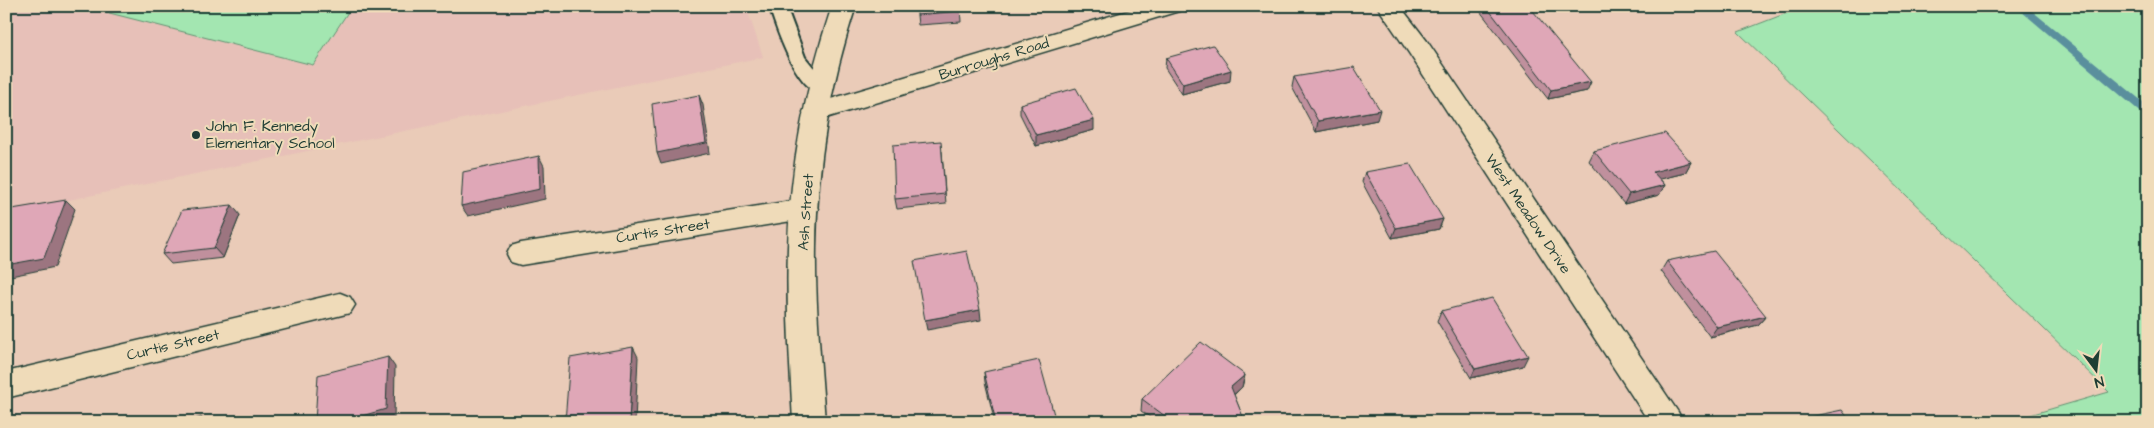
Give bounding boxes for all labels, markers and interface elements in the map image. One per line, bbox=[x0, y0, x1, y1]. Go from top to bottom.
street label: Burroughs Road bbox=[936, 32, 1052, 87]
place label: John F. Kennedy Elementary School bbox=[206, 116, 335, 155]
marker: John F. Kennedy Elementary School bbox=[190, 129, 202, 141]
street label: West Meadow Drive bbox=[1480, 150, 1576, 278]
street label: Ash Street bbox=[793, 173, 819, 251]
street label: Curtis Street bbox=[615, 213, 711, 249]
street label: Curtis Street bbox=[125, 324, 221, 366]
north arrow bbox=[2072, 346, 2122, 396]
text: N bbox=[2092, 371, 2106, 392]

